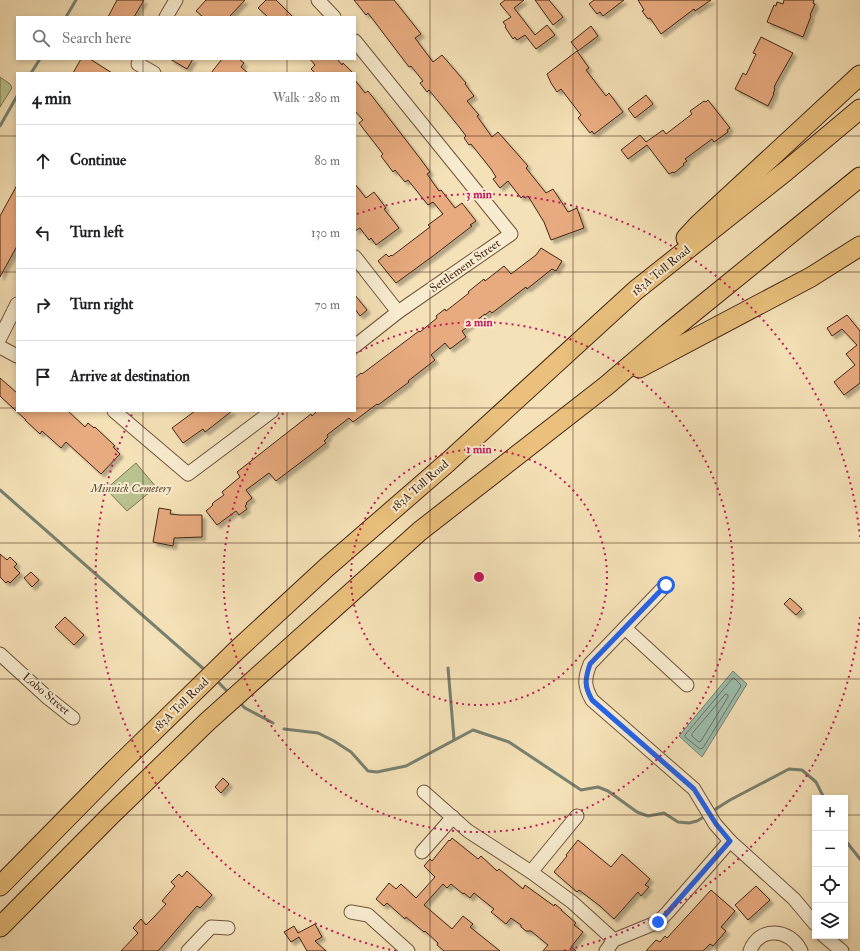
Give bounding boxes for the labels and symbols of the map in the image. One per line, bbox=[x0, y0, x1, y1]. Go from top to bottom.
text: 3 min bbox=[466, 187, 493, 202]
street label: Settlement Street bbox=[427, 236, 503, 296]
street label: 183A Toll Road bbox=[628, 243, 694, 299]
text: 2 min bbox=[465, 315, 493, 330]
text: 1 min bbox=[466, 442, 493, 457]
street label: 183A Toll Road bbox=[388, 457, 452, 515]
park label: Minnick Cemetery bbox=[90, 481, 172, 496]
centre of rings bbox=[472, 570, 486, 584]
route start bbox=[657, 576, 675, 594]
street label: Lobo Street bbox=[19, 670, 73, 718]
street label: 183A Toll Road bbox=[150, 675, 212, 735]
route end bbox=[649, 913, 667, 931]

